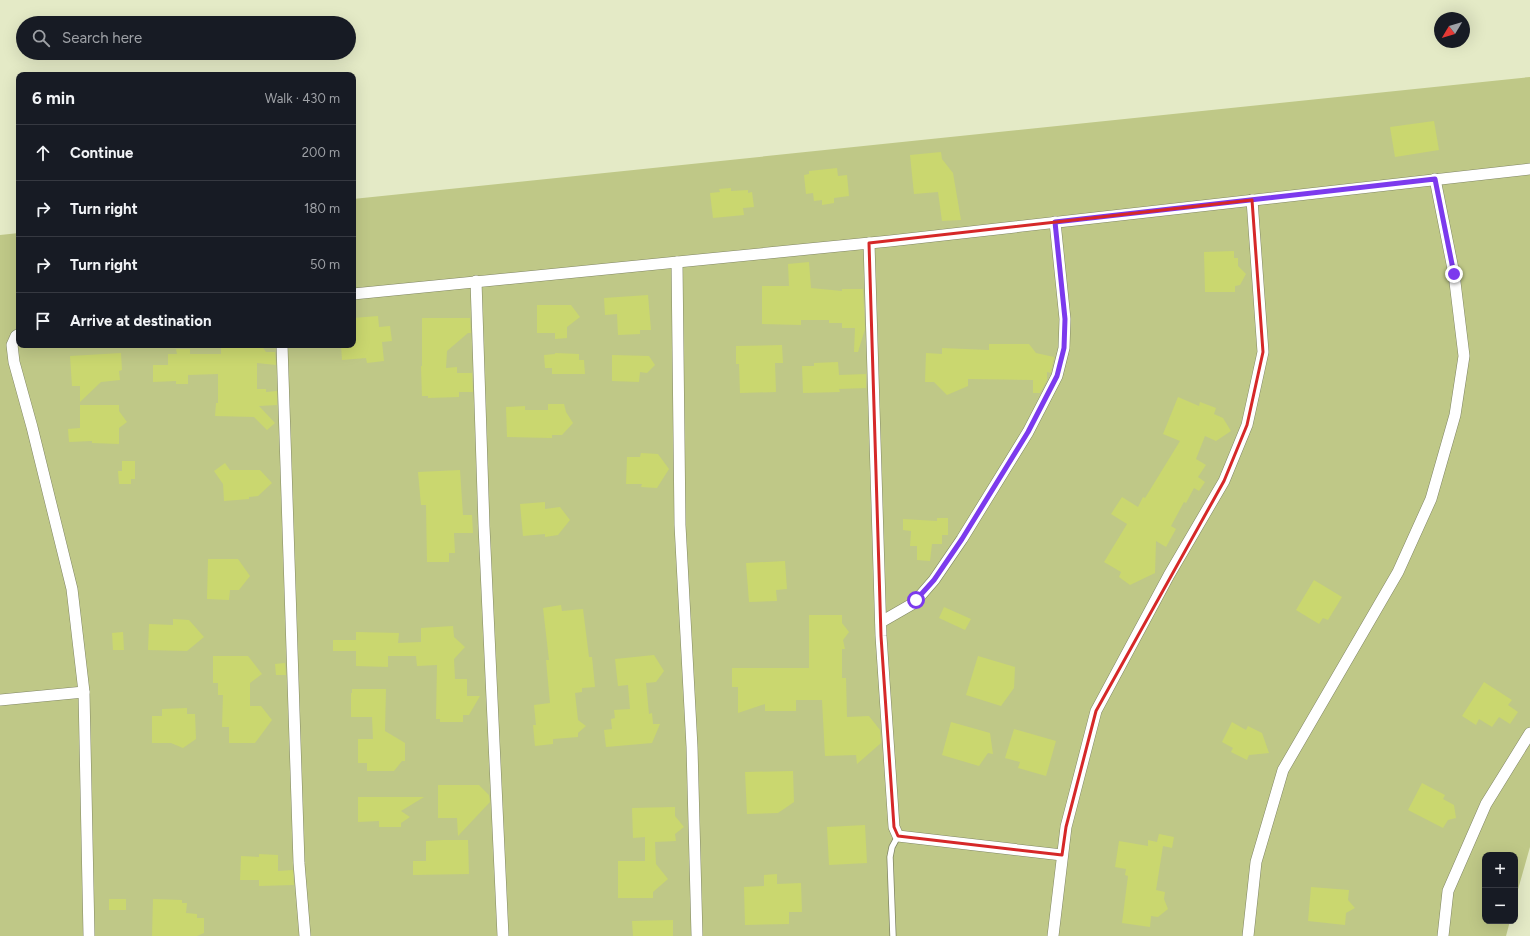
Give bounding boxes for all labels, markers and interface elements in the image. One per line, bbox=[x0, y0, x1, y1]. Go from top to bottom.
north arrow bbox=[1434, 12, 1470, 48]
search box bbox=[16, 16, 356, 60]
icon: search bbox=[30, 27, 52, 49]
text: Search here bbox=[62, 29, 142, 47]
text: 6 min bbox=[32, 88, 75, 108]
text: Walk · 430 m bbox=[265, 91, 340, 106]
icon: ahead bbox=[32, 142, 54, 164]
text: Continue bbox=[70, 144, 133, 162]
text: 200 m bbox=[302, 145, 340, 160]
icon: right bbox=[32, 198, 54, 220]
text: Turn right bbox=[70, 200, 138, 218]
text: 180 m bbox=[304, 201, 340, 216]
icon: right bbox=[32, 254, 54, 276]
text: Turn right bbox=[70, 256, 138, 274]
text: 50 m bbox=[310, 257, 340, 272]
route end bbox=[1445, 265, 1463, 283]
icon: arrive bbox=[32, 310, 54, 332]
text: Arrive at destination bbox=[70, 312, 211, 330]
route start bbox=[907, 591, 925, 609]
map controls bbox=[1482, 852, 1518, 924]
button: + bbox=[1482, 852, 1518, 888]
button: − bbox=[1482, 888, 1518, 924]

